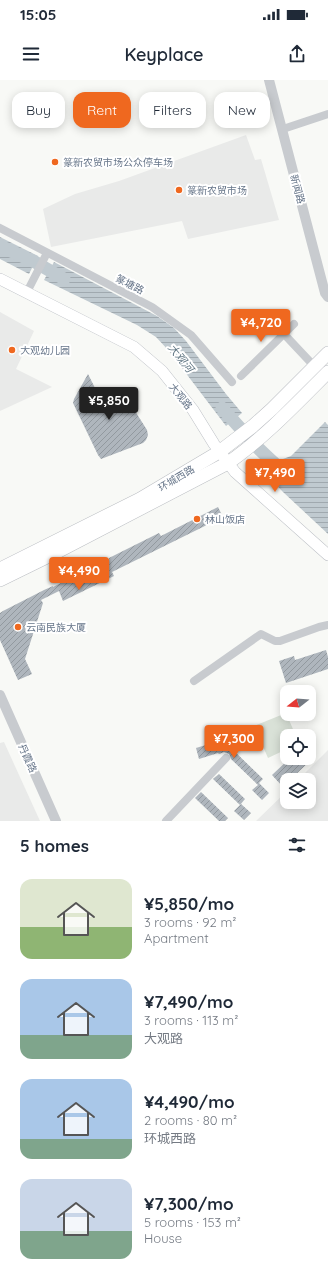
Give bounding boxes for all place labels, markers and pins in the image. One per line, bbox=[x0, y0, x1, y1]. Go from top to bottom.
place label: 篆新农贸市场公众停车场 bbox=[63, 156, 173, 169]
marker: 篆新农贸市场公众停车场 bbox=[50, 157, 60, 167]
place label: 篆新农贸市场 bbox=[187, 184, 247, 197]
marker: 篆新农贸市场 bbox=[174, 185, 184, 195]
pin: ¥4,720 bbox=[228, 309, 294, 343]
place label: 大观幼儿园 bbox=[20, 344, 70, 357]
marker: 大观幼儿园 bbox=[7, 345, 17, 355]
pin: ¥5,850 bbox=[76, 387, 142, 421]
pin: ¥7,490 bbox=[242, 459, 308, 493]
place label: 林山饭店 bbox=[205, 513, 245, 526]
marker: 林山饭店 bbox=[192, 514, 202, 524]
pin: ¥4,490 bbox=[46, 557, 112, 591]
place label: 云南民族大厦 bbox=[26, 621, 86, 634]
marker: 云南民族大厦 bbox=[13, 622, 23, 632]
pin: ¥7,300 bbox=[201, 725, 267, 759]

